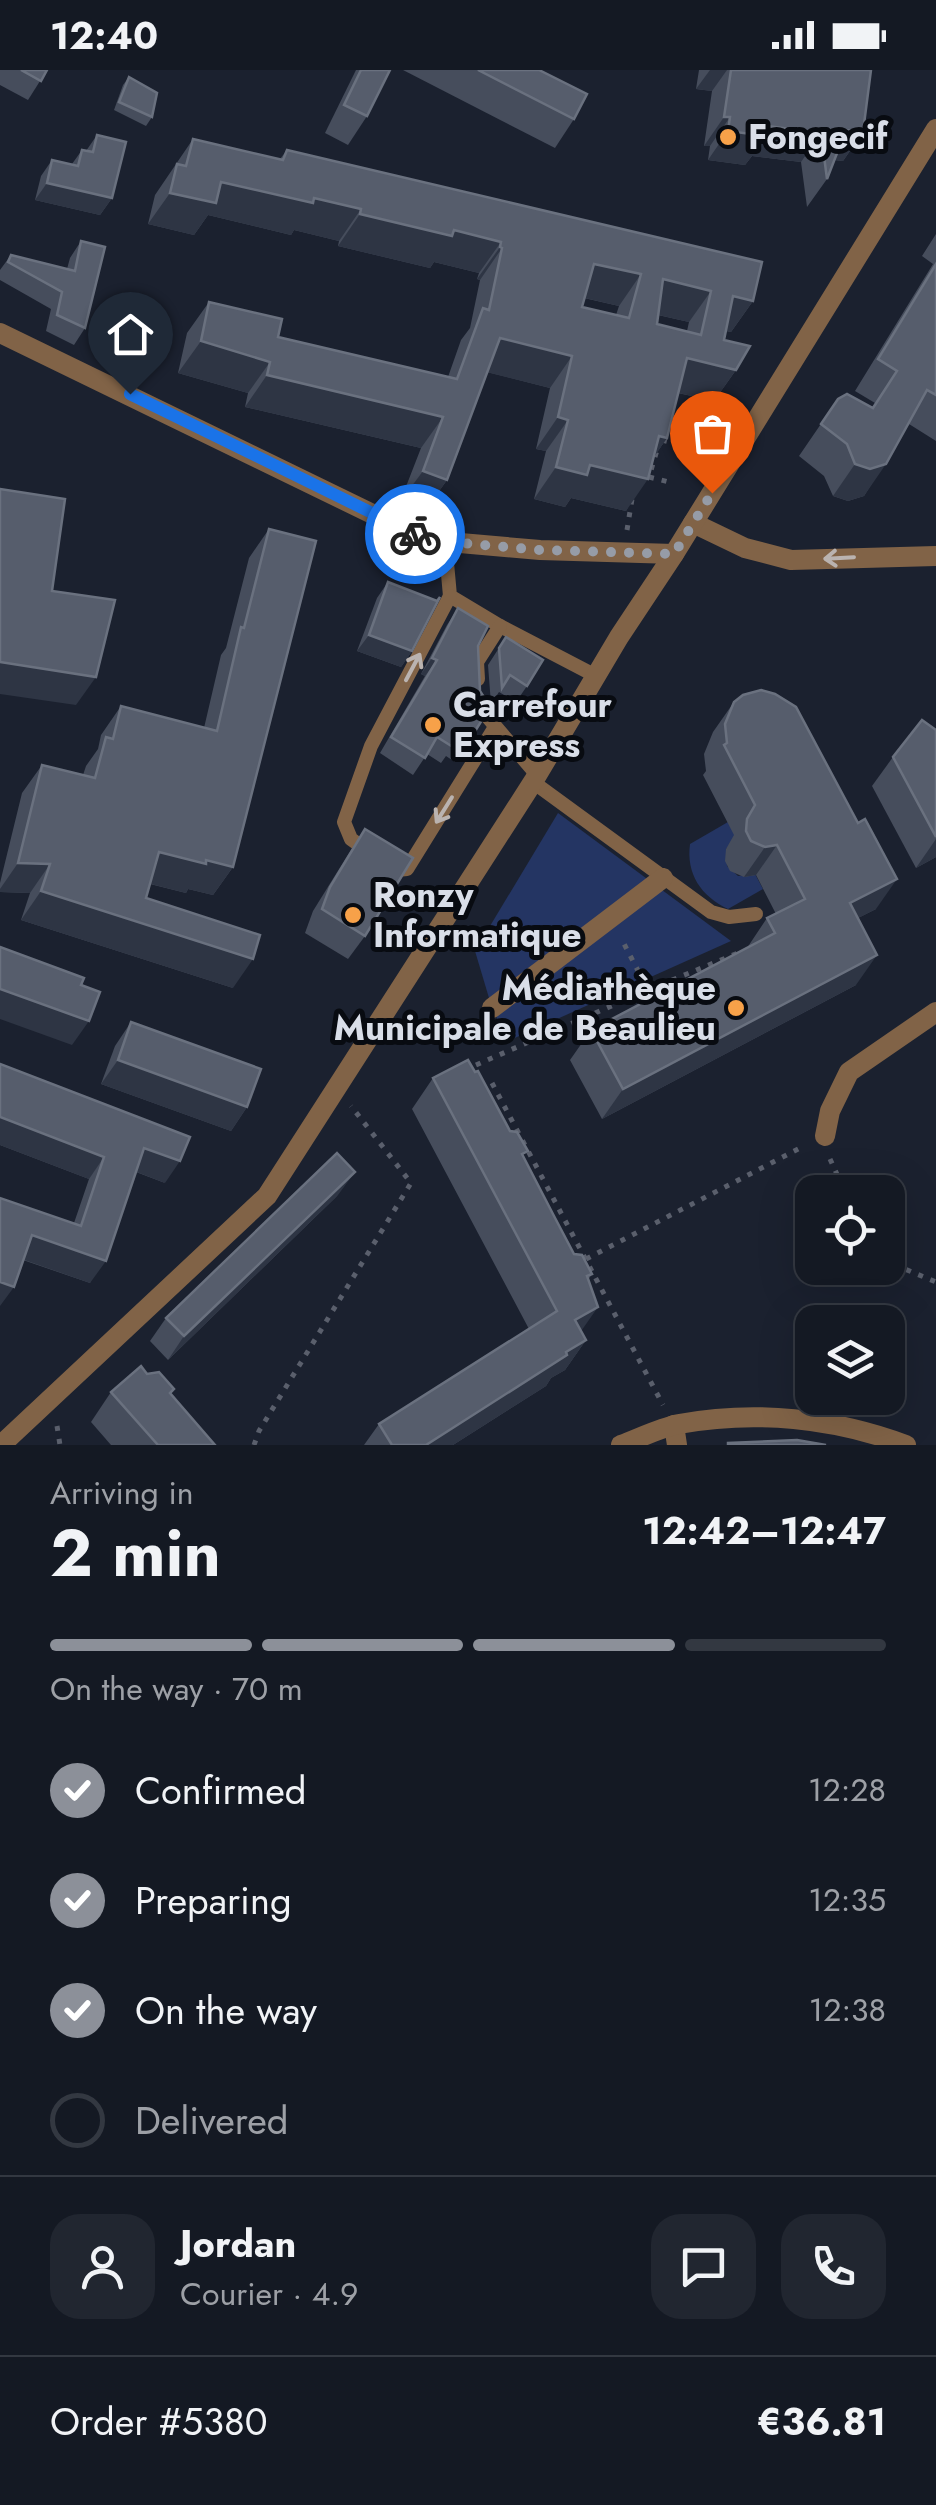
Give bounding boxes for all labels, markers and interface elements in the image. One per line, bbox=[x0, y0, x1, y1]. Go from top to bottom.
text: 12:40 bbox=[50, 8, 158, 63]
place label: Fongecif bbox=[748, 112, 889, 162]
marker: Fongecif bbox=[717, 126, 739, 148]
pin bbox=[88, 292, 173, 395]
icon: home bbox=[103, 307, 158, 362]
pin bbox=[670, 391, 755, 494]
icon: bag bbox=[685, 406, 740, 461]
courier bbox=[365, 484, 465, 584]
icon: bike bbox=[388, 507, 443, 562]
one-way arrow bbox=[823, 549, 855, 568]
one-way arrow bbox=[404, 652, 423, 682]
place label: Carrefour Express bbox=[453, 680, 613, 770]
marker: Carrefour Express bbox=[422, 714, 444, 736]
one-way arrow bbox=[434, 795, 454, 824]
place label: Ronzy Informatique bbox=[373, 870, 582, 960]
marker: Ronzy Informatique bbox=[342, 904, 364, 926]
place label: Médiathèque Municipale de Beaulieu bbox=[334, 963, 716, 1053]
marker: Médiathèque Municipale de Beaulieu bbox=[725, 997, 747, 1019]
map controls bbox=[795, 1175, 905, 1415]
button: locate bbox=[795, 1175, 905, 1285]
button: layers bbox=[795, 1305, 905, 1415]
text: Arriving in bbox=[50, 1470, 194, 1516]
text: 12:42–12:47 bbox=[642, 1503, 886, 1558]
text: 2 min bbox=[50, 1506, 221, 1600]
text: On the way · 70 m bbox=[50, 1666, 303, 1712]
icon: check bbox=[50, 1763, 105, 1818]
text: Confirmed bbox=[135, 1763, 306, 1818]
text: 12:28 bbox=[808, 1767, 886, 1813]
icon: check bbox=[50, 1873, 105, 1928]
text: Preparing bbox=[135, 1873, 292, 1928]
text: 12:35 bbox=[808, 1877, 886, 1923]
icon: check bbox=[50, 1983, 105, 2038]
text: On the way bbox=[135, 1983, 317, 2038]
text: 12:38 bbox=[809, 1987, 886, 2033]
text: Delivered bbox=[135, 2093, 288, 2148]
button: person bbox=[50, 2214, 155, 2319]
button: chat bbox=[651, 2214, 756, 2319]
button: phone bbox=[781, 2214, 886, 2319]
text: Jordan bbox=[180, 2216, 296, 2271]
text: Courier · 4.9 bbox=[180, 2271, 358, 2317]
text: Order #5380 bbox=[50, 2394, 267, 2449]
text: €36.81 bbox=[757, 2394, 886, 2449]

